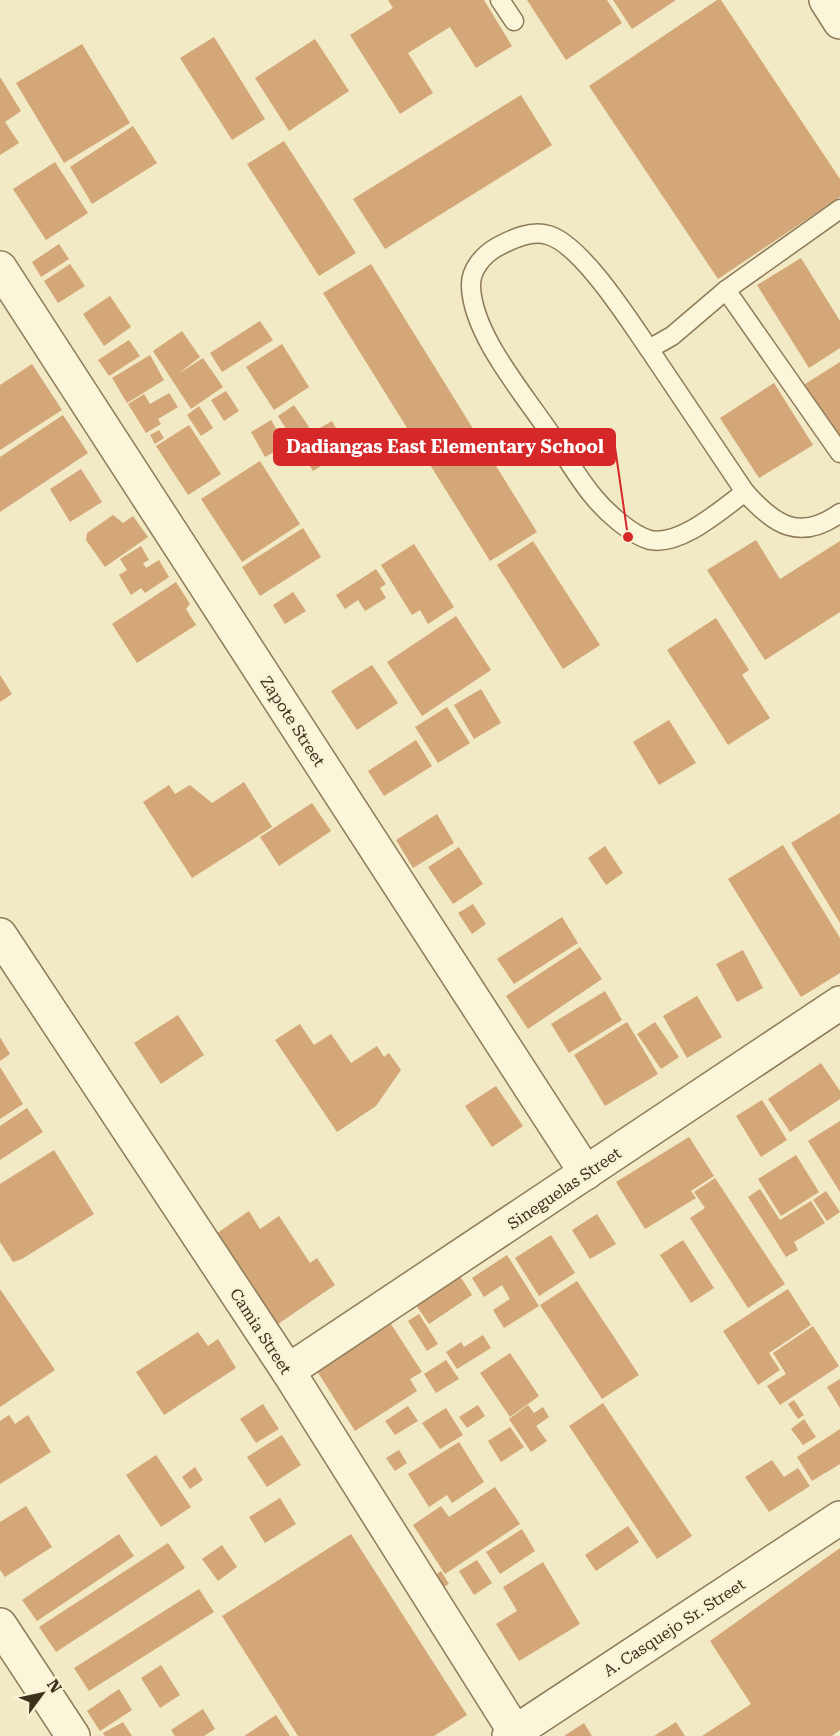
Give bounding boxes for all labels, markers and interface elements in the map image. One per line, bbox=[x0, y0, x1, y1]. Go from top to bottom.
callout: Dadiangas East Elementary School bbox=[274, 429, 615, 465]
text: Dadiangas East Elementary School bbox=[286, 436, 604, 457]
street label: Zapote Street bbox=[256, 673, 329, 770]
street label: Sineguelas Street bbox=[504, 1143, 625, 1233]
street label: Camia Street bbox=[226, 1285, 295, 1378]
street label: A. Casquejo Sr. Street bbox=[600, 1574, 749, 1680]
north arrow bbox=[12, 1664, 72, 1724]
text: N bbox=[43, 1676, 65, 1696]

